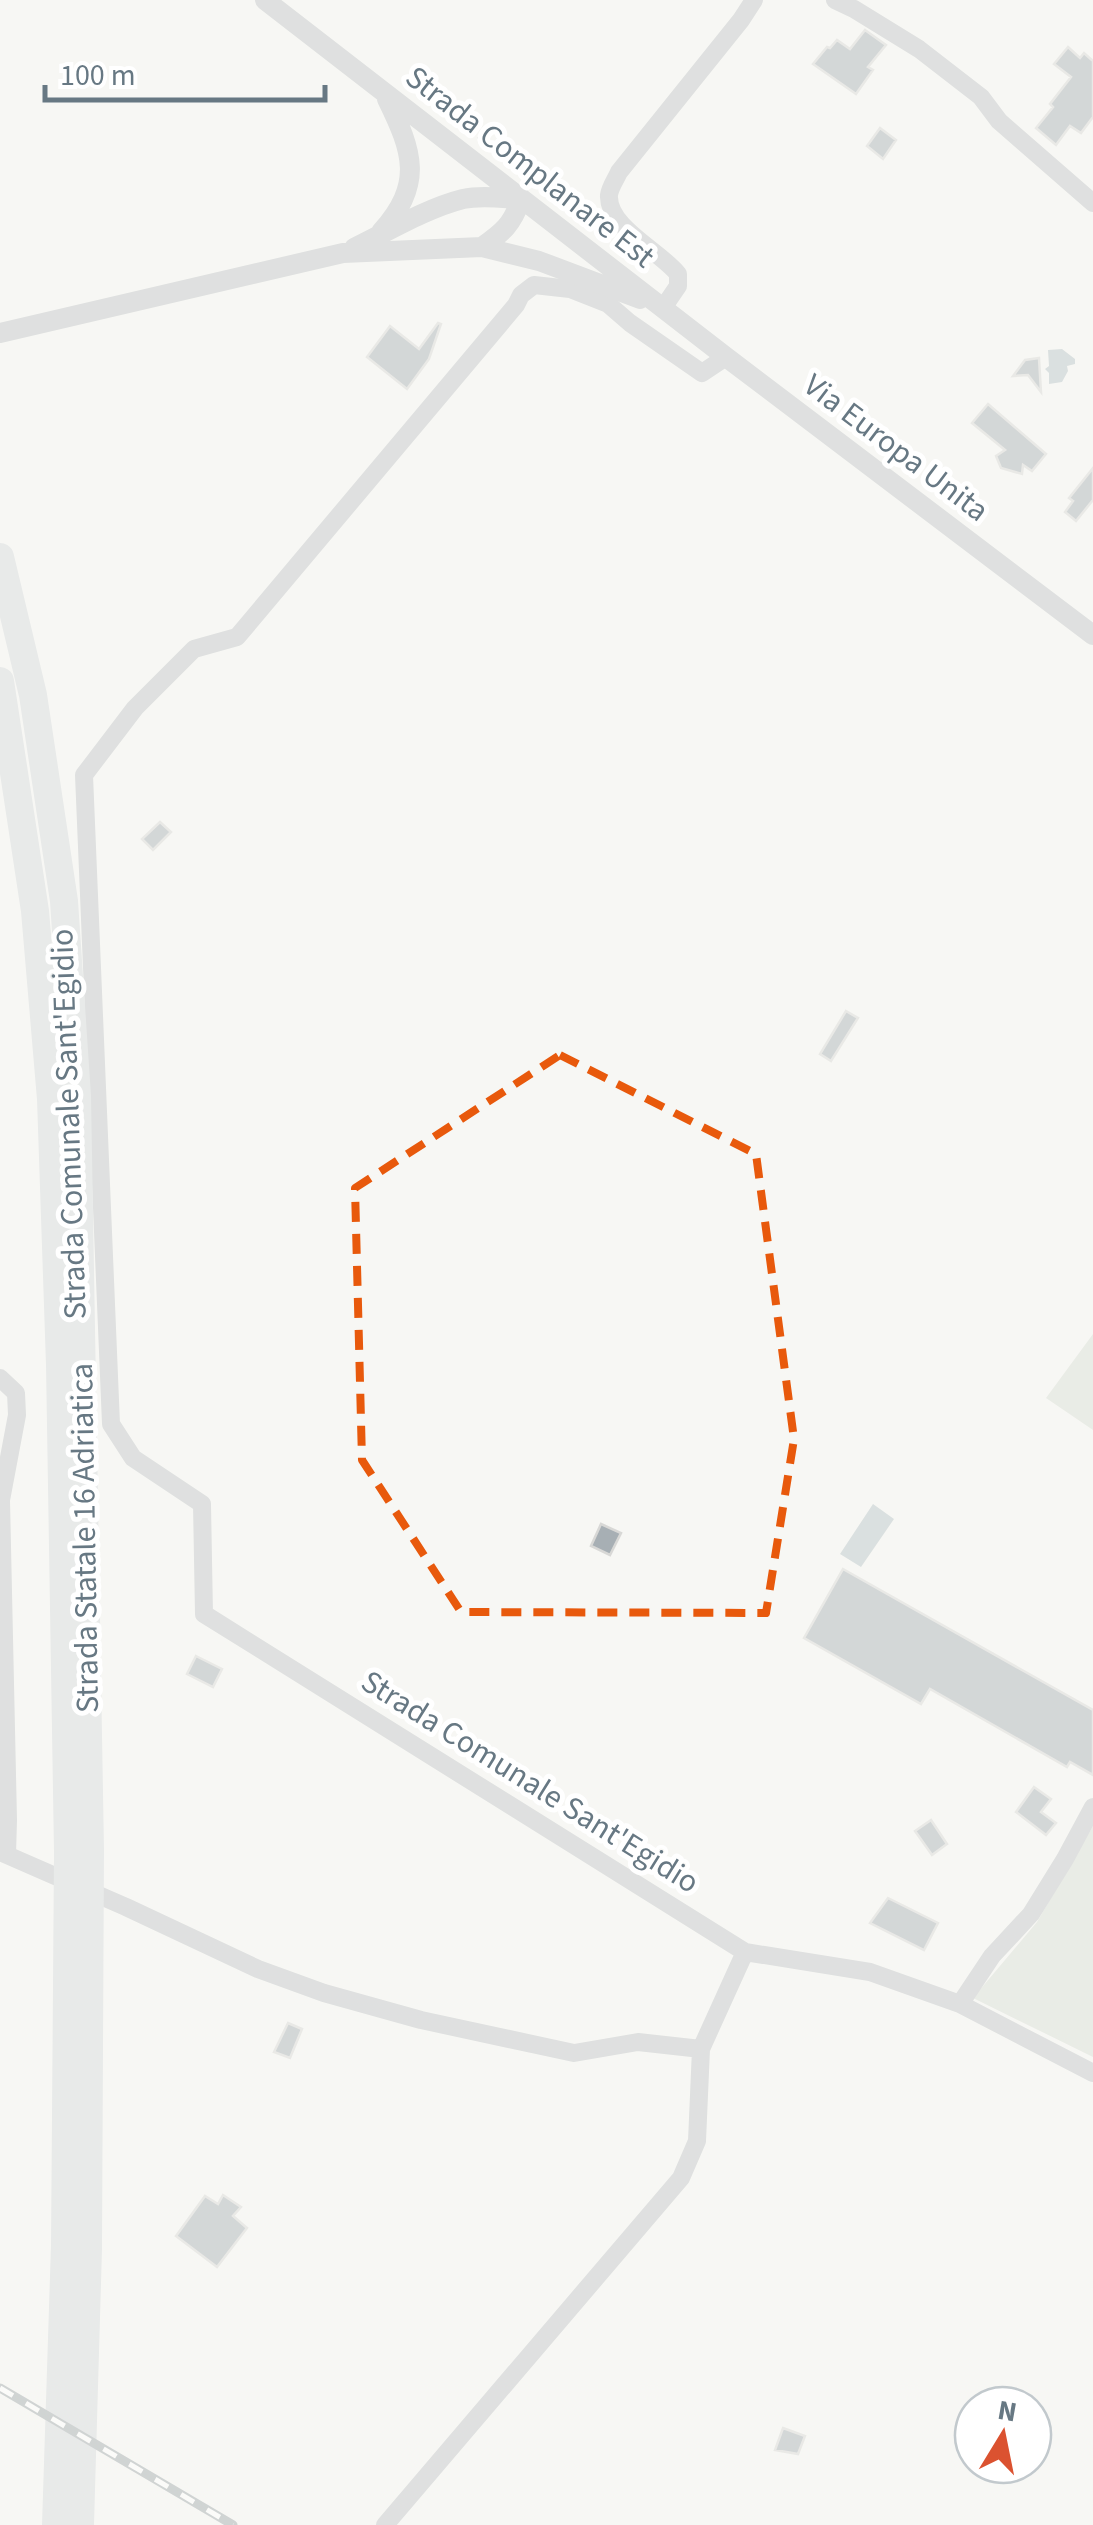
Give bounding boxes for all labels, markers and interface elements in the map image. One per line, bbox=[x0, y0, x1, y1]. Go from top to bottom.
scale bar bbox=[45, 40, 325, 102]
text: 100 m bbox=[60, 54, 136, 97]
street label: Strada Complanare Est bbox=[396, 55, 665, 279]
street label: Via Europa Unita bbox=[794, 363, 998, 533]
street label: Strada Comunale Sant'Egidio bbox=[39, 928, 99, 1320]
street label: Strada Statale 16 Adriatica bbox=[59, 1363, 111, 1713]
street label: Strada Comunale Sant'Egidio bbox=[352, 1659, 708, 1905]
north arrow bbox=[953, 2385, 1053, 2485]
text: N bbox=[995, 2390, 1020, 2433]

